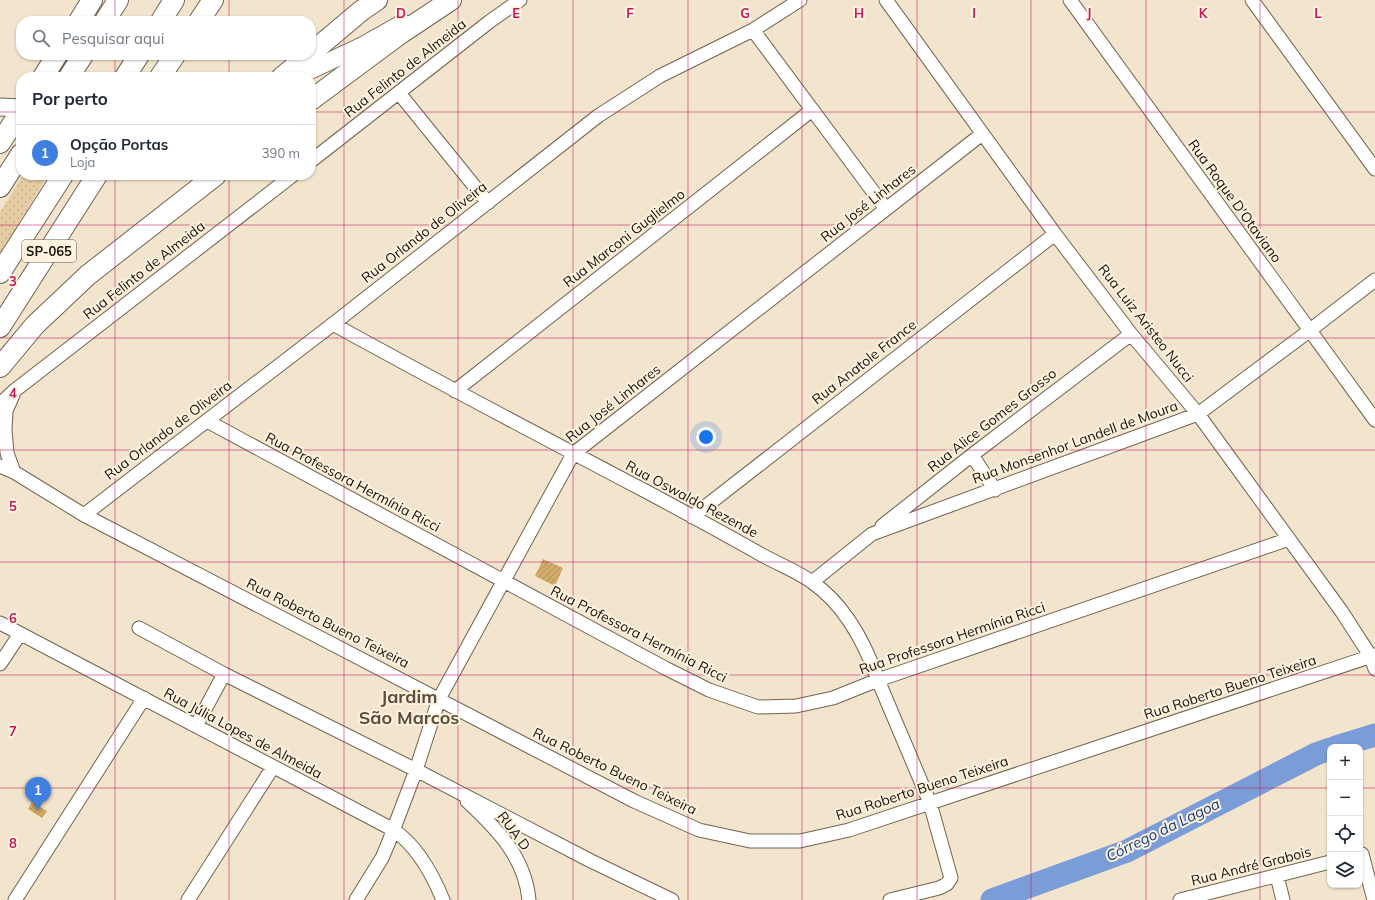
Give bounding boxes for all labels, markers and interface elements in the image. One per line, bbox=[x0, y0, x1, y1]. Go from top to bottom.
text: D bbox=[396, 5, 406, 21]
text: E bbox=[512, 5, 520, 21]
text: F bbox=[626, 5, 634, 21]
text: G bbox=[740, 5, 750, 21]
text: H bbox=[854, 5, 864, 21]
text: I bbox=[972, 5, 976, 21]
text: J bbox=[1087, 5, 1091, 21]
text: K bbox=[1199, 5, 1209, 21]
text: L bbox=[1314, 5, 1322, 21]
street label: Rua Felinto de Almeida bbox=[340, 15, 470, 121]
search box bbox=[16, 16, 316, 60]
icon: search bbox=[30, 27, 52, 49]
text: Pesquisar aqui bbox=[62, 29, 164, 48]
text: Por perto bbox=[32, 88, 108, 109]
text: Opção Portas bbox=[70, 135, 168, 154]
street label: Rua Roque D'Otaviano bbox=[1184, 136, 1286, 266]
text: 1 bbox=[41, 145, 49, 161]
text: 390 m bbox=[262, 145, 300, 161]
text: Loja bbox=[70, 154, 95, 170]
street label: Rua José Linhares bbox=[817, 160, 919, 246]
street label: Rua Orlando de Oliveira bbox=[358, 177, 490, 287]
street label: Rua Marconi Guglielmo bbox=[559, 185, 689, 291]
street label: Rua Felinto de Almeida bbox=[79, 217, 209, 323]
road number: SP-065 bbox=[22, 240, 76, 262]
street label: Rua Luiz Aristeo Nucci bbox=[1094, 260, 1198, 386]
text: 3 bbox=[9, 273, 17, 289]
street label: Rua Anatole France bbox=[808, 316, 920, 408]
street label: Rua José Linhares bbox=[562, 360, 664, 446]
street label: Rua Alice Gomes Grosso bbox=[924, 364, 1060, 476]
street label: Rua Orlando de Oliveira bbox=[101, 376, 235, 484]
text: 4 bbox=[9, 385, 17, 401]
street label: Rua Monsenhor Landell de Moura bbox=[970, 396, 1180, 488]
your location bbox=[696, 427, 716, 447]
street label: Rua Professora Hermínia Ricci bbox=[262, 428, 444, 536]
street label: Rua Oswaldo Rezende bbox=[623, 456, 761, 542]
text: 5 bbox=[9, 498, 17, 514]
street label: Rua Roberto Bueno Teixeira bbox=[244, 574, 412, 672]
street label: Rua Professora Hermínia Ricci bbox=[548, 582, 730, 686]
street label: Rua Professora Hermínia Ricci bbox=[857, 598, 1047, 678]
text: 6 bbox=[9, 610, 17, 626]
street label: Rua Roberto Bueno Teixeira bbox=[1141, 651, 1319, 723]
street label: Rua Júlia Lopes de Almeida bbox=[161, 684, 325, 782]
district label: Jardim São Marcos bbox=[359, 685, 459, 729]
text: 7 bbox=[9, 723, 17, 739]
street label: Rua Roberto Bueno Teixeira bbox=[530, 723, 700, 819]
map controls bbox=[1327, 744, 1363, 888]
button: + bbox=[1327, 744, 1363, 780]
street label: Rua Roberto Bueno Teixeira bbox=[833, 752, 1011, 824]
pin: 1 bbox=[25, 777, 51, 810]
button: − bbox=[1327, 780, 1363, 816]
water label: Córrego da Lagoa bbox=[1103, 794, 1223, 865]
street label: RUA D bbox=[493, 808, 535, 854]
button: locate bbox=[1327, 816, 1363, 852]
text: 8 bbox=[9, 835, 17, 851]
street label: Rua André Grabois bbox=[1189, 842, 1313, 890]
button: layers bbox=[1327, 852, 1363, 888]

